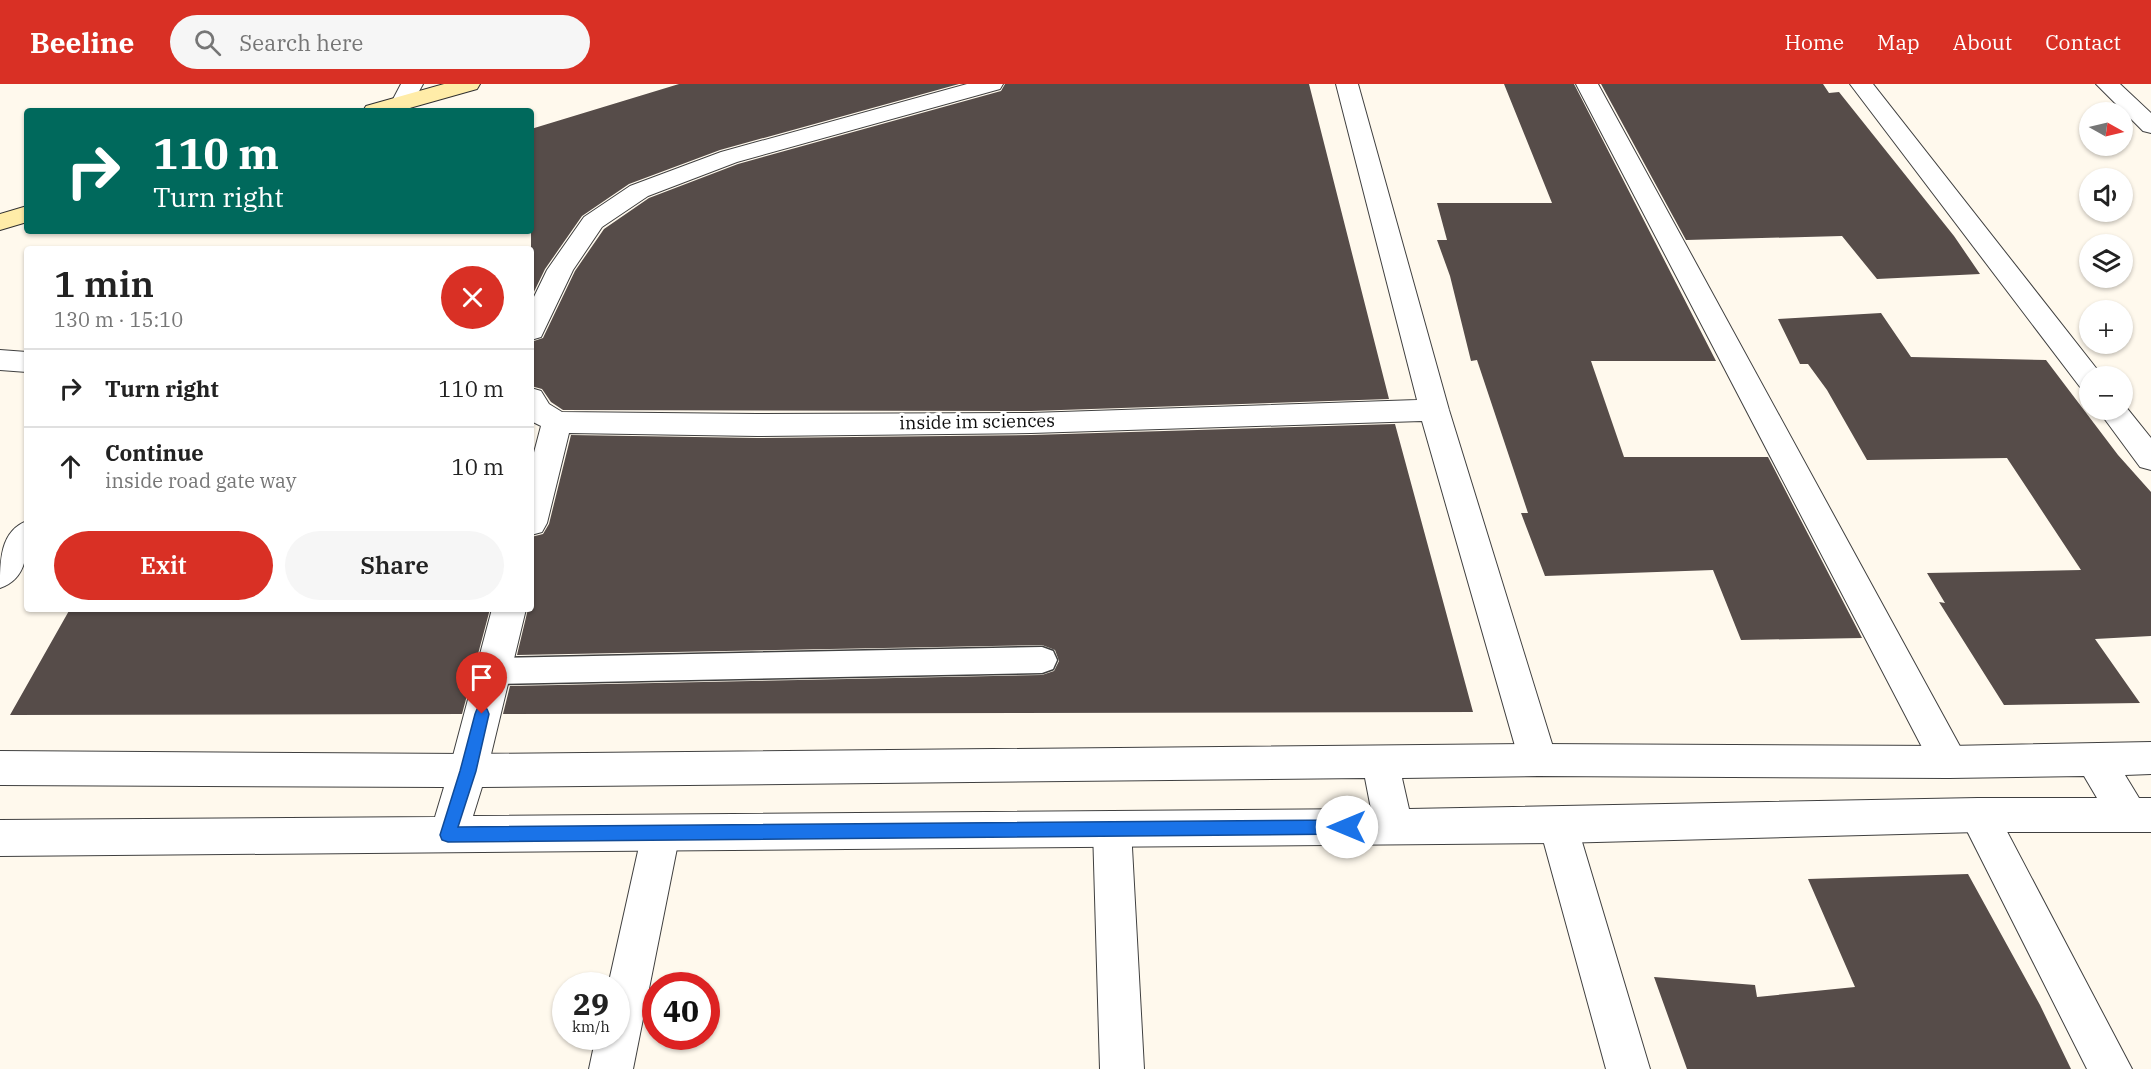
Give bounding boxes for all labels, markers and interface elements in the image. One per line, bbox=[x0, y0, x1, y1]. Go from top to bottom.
search box bbox=[170, 15, 590, 69]
text: Beeline bbox=[30, 24, 134, 61]
icon: search bbox=[191, 26, 224, 59]
text: Search here bbox=[239, 28, 363, 57]
text: Home bbox=[1784, 28, 1844, 56]
text: Map bbox=[1877, 28, 1920, 56]
text: About bbox=[1953, 28, 2012, 56]
text: Contact bbox=[2045, 28, 2121, 56]
north arrow bbox=[2079, 102, 2133, 156]
map controls bbox=[2079, 102, 2133, 420]
text: 110 m bbox=[153, 126, 279, 181]
icon: right bbox=[54, 132, 132, 210]
button: sound bbox=[2079, 168, 2133, 222]
text: Turn right bbox=[153, 179, 284, 214]
button: layers bbox=[2079, 234, 2133, 288]
text: 1 min bbox=[54, 260, 154, 307]
button: close bbox=[441, 266, 504, 329]
button: + bbox=[2079, 300, 2133, 354]
text: 130 m · 15:10 bbox=[54, 306, 183, 333]
button: − bbox=[2079, 366, 2133, 420]
icon: right bbox=[54, 372, 87, 405]
text: Turn right bbox=[105, 374, 219, 403]
text: 110 m bbox=[438, 374, 504, 403]
street label: inside im sciences bbox=[899, 409, 1055, 434]
text: Continue bbox=[105, 438, 204, 467]
icon: ahead bbox=[54, 450, 87, 483]
text: 10 m bbox=[452, 452, 504, 481]
text: inside road gate way bbox=[105, 467, 296, 494]
button: Exit bbox=[54, 531, 273, 600]
button: Share bbox=[285, 531, 504, 600]
pin bbox=[456, 652, 507, 714]
icon: arrive bbox=[465, 661, 498, 694]
position arrow bbox=[1315, 795, 1379, 859]
speed limit sign: 40 bbox=[642, 972, 720, 1050]
text: 29 bbox=[573, 984, 609, 1023]
text: km/h bbox=[572, 1017, 610, 1036]

